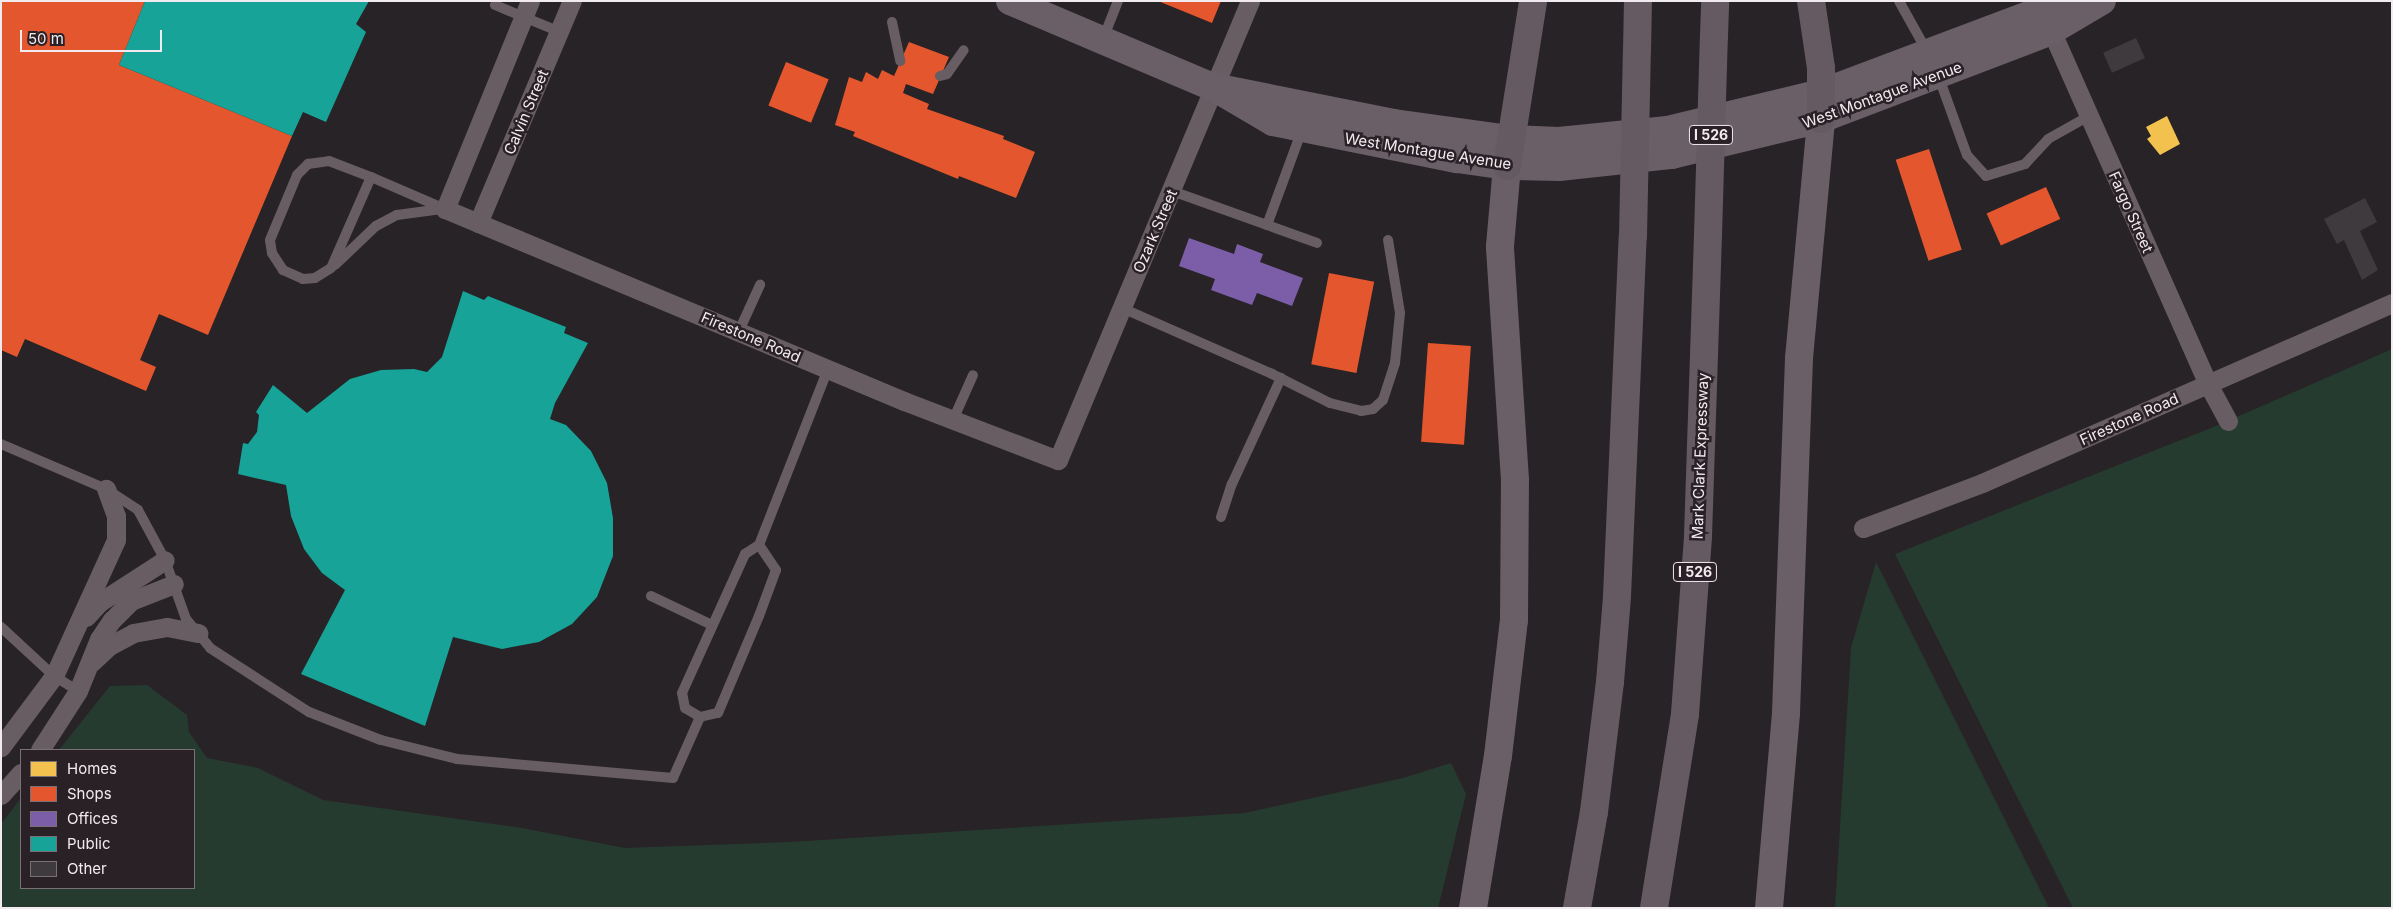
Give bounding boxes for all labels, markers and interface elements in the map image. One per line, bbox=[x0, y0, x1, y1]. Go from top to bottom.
scale bar bbox=[22, 20, 165, 52]
text: 50 m bbox=[28, 29, 64, 48]
street label: West Montague Avenue bbox=[1800, 58, 1964, 132]
street label: Calvin Street bbox=[500, 67, 552, 157]
road number: I 526 bbox=[1688, 124, 1734, 146]
street label: West Montague Avenue bbox=[1343, 129, 1513, 173]
street label: Fargo Street bbox=[2105, 169, 2157, 255]
street label: Ozark Street bbox=[1129, 187, 1181, 275]
street label: Firestone Road bbox=[699, 308, 803, 366]
street label: Mark Clark Expressway bbox=[1688, 372, 1712, 540]
street label: Firestone Road bbox=[2077, 389, 2181, 449]
road number: I 526 bbox=[1672, 560, 1718, 584]
legend bbox=[20, 749, 195, 889]
text: Homes bbox=[67, 759, 117, 778]
text: Shops bbox=[67, 784, 112, 803]
text: Offices bbox=[67, 809, 118, 828]
text: Public bbox=[67, 834, 110, 853]
text: Other bbox=[67, 859, 107, 878]

